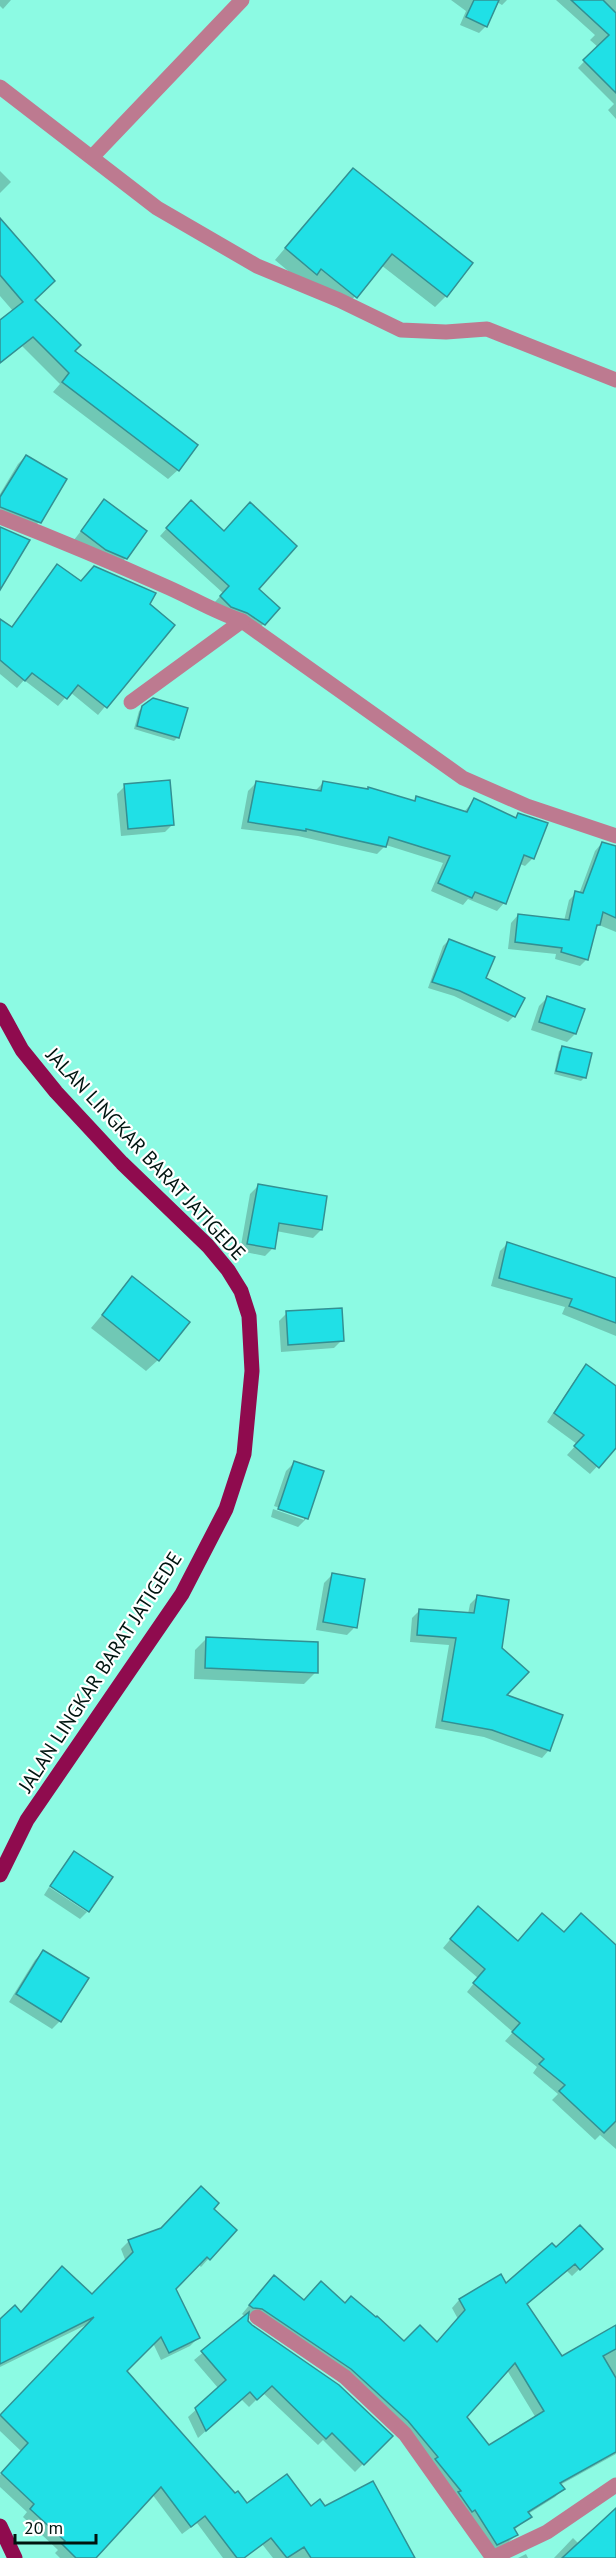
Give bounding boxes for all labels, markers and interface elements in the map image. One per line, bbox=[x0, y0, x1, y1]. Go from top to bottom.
street label: JALAN LINGKAR BARAT JATIGEDE bbox=[40, 1041, 251, 1266]
street label: JALAN LINGKAR BARAT JATIGEDE bbox=[12, 1547, 188, 1798]
scale bar bbox=[15, 2507, 96, 2545]
text: 20 m bbox=[24, 2516, 63, 2539]

